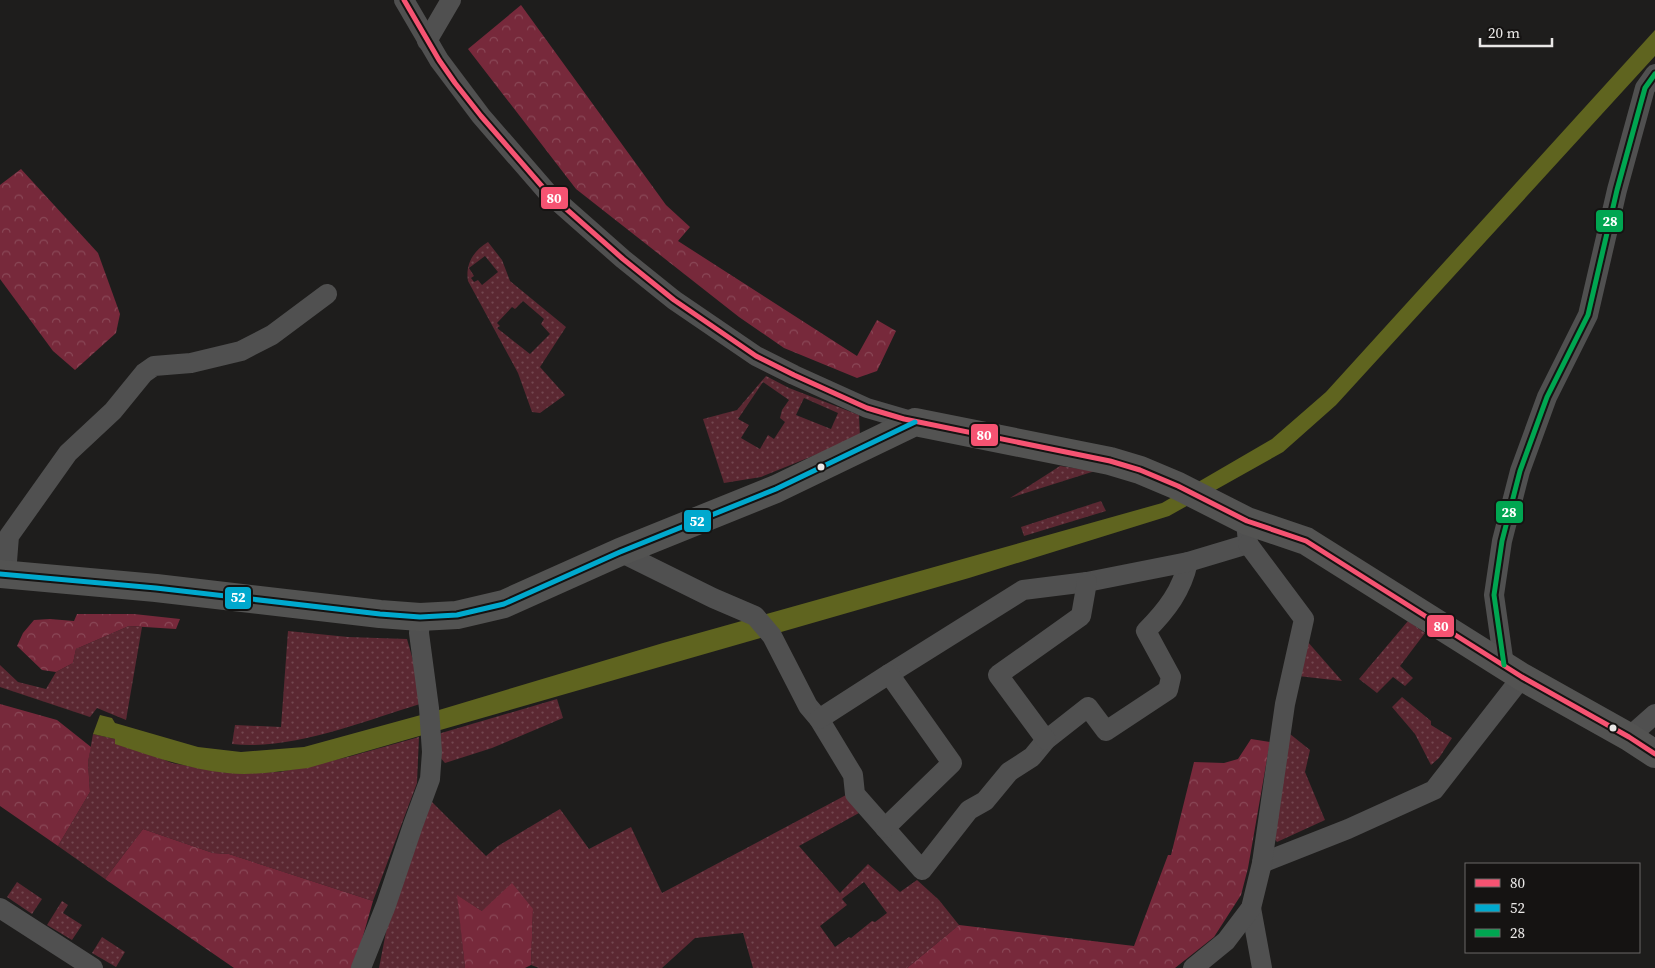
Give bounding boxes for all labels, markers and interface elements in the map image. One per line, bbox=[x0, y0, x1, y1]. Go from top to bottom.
scale bar bbox=[1480, 15, 1552, 47]
text: 20 m bbox=[1488, 22, 1520, 43]
line badge: 80 bbox=[540, 186, 569, 210]
text: 80 bbox=[546, 188, 562, 208]
line badge: 28 bbox=[1595, 209, 1624, 233]
text: 28 bbox=[1602, 211, 1618, 231]
line badge: 80 bbox=[970, 423, 999, 447]
text: 80 bbox=[976, 425, 992, 445]
unlabelled marker bbox=[816, 462, 826, 472]
line badge: 28 bbox=[1495, 500, 1524, 524]
text: 28 bbox=[1501, 502, 1517, 522]
line badge: 52 bbox=[683, 509, 712, 533]
text: 52 bbox=[689, 511, 705, 531]
line badge: 52 bbox=[224, 586, 252, 610]
text: 52 bbox=[230, 587, 246, 607]
line badge: 80 bbox=[1426, 614, 1455, 638]
text: 80 bbox=[1433, 616, 1449, 636]
unlabelled marker bbox=[1608, 723, 1618, 733]
legend bbox=[1465, 863, 1640, 953]
text: 80 bbox=[1510, 872, 1525, 893]
text: 52 bbox=[1510, 897, 1525, 918]
text: 28 bbox=[1510, 922, 1525, 943]

